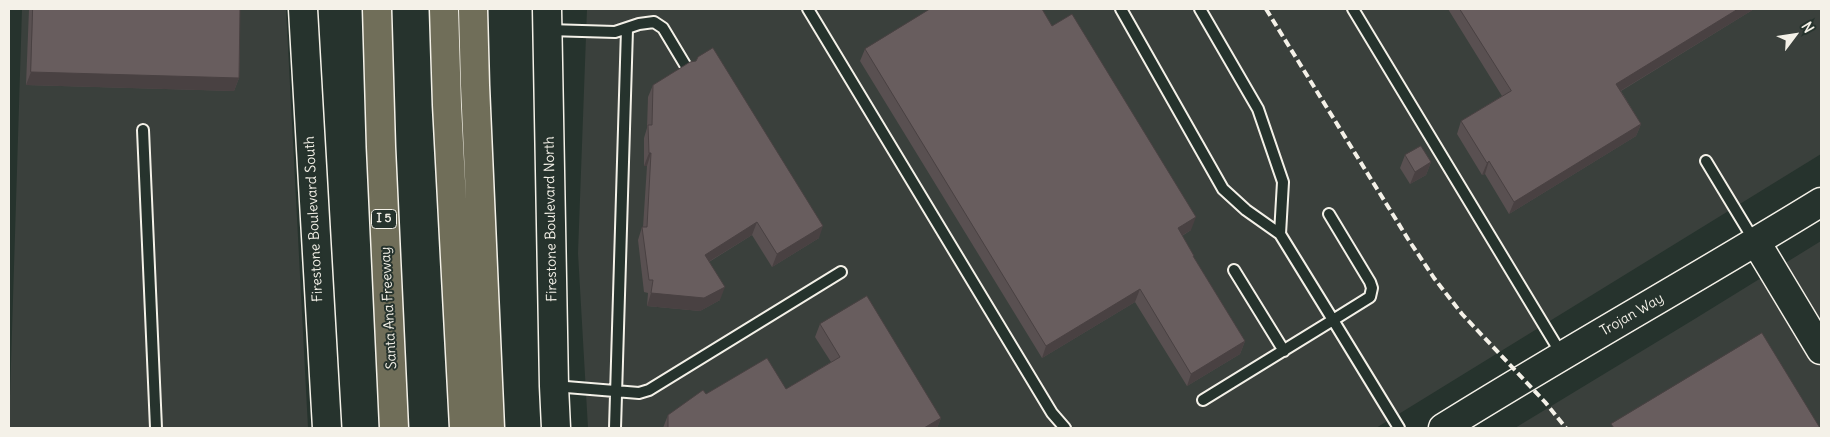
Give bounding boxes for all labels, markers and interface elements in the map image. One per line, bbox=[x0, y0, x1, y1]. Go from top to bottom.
north arrow bbox=[1770, 10, 1820, 60]
text: N bbox=[1798, 18, 1818, 36]
street label: Firestone Boulevard South bbox=[301, 136, 327, 302]
street label: Firestone Boulevard North bbox=[541, 136, 561, 302]
road number: I 5 bbox=[372, 210, 396, 228]
street label: Santa Ana Freeway bbox=[377, 246, 401, 370]
street label: Trojan Way bbox=[1597, 290, 1667, 340]

